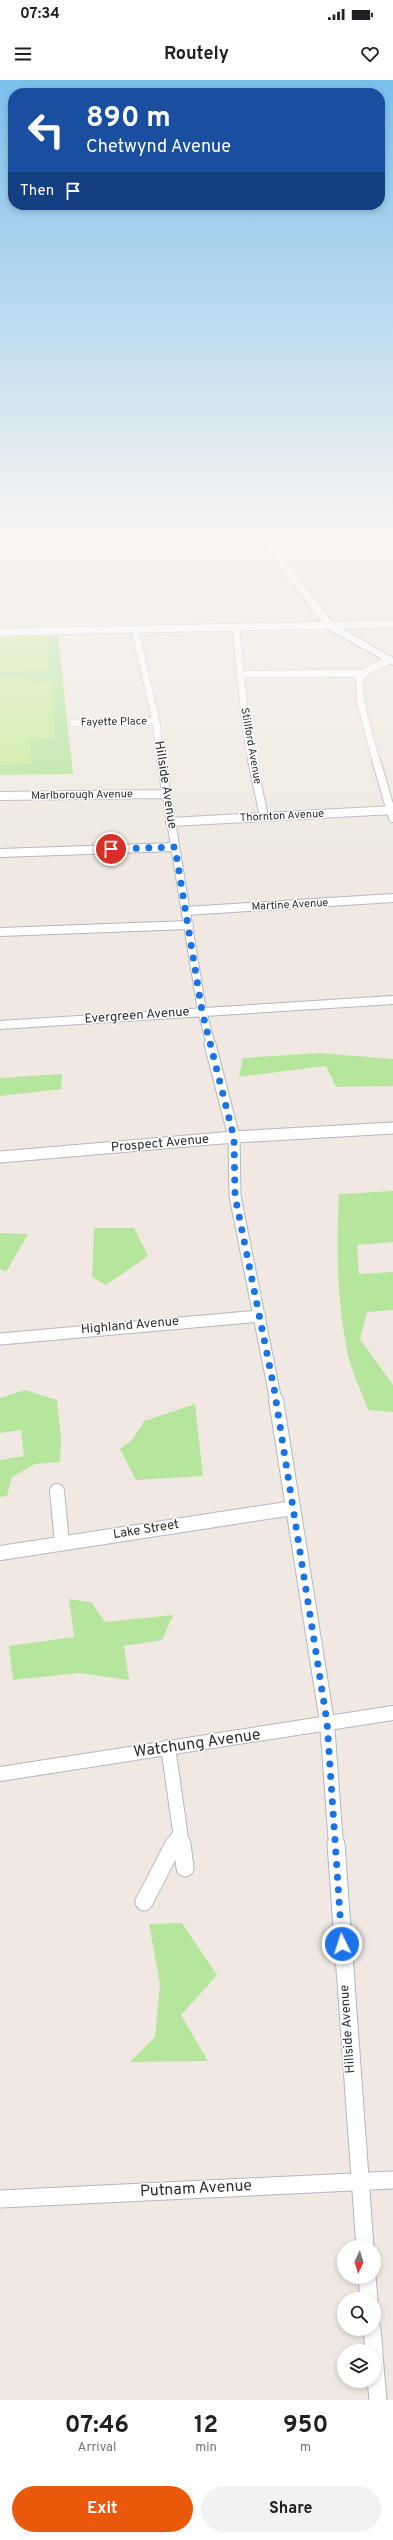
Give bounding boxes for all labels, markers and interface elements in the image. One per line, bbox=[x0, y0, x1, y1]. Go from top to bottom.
text: 07:34 bbox=[20, 5, 60, 24]
icon: menu bbox=[12, 43, 34, 65]
text: Routely bbox=[164, 43, 229, 66]
icon: heart bbox=[359, 43, 381, 65]
text: 890 m bbox=[86, 101, 171, 137]
icon: left bbox=[20, 104, 72, 156]
text: Chetwynd Avenue bbox=[86, 136, 231, 159]
icon: arrive bbox=[62, 180, 84, 202]
text: Then bbox=[20, 182, 54, 201]
street label: Stillford Avenue bbox=[237, 707, 265, 785]
street label: Fayette Place bbox=[81, 714, 147, 730]
street label: Hillside Avenue bbox=[150, 740, 180, 830]
street label: Marlborough Avenue bbox=[31, 787, 133, 803]
street label: Thornton Avenue bbox=[240, 807, 325, 825]
pin bbox=[94, 832, 128, 866]
icon: arrive bbox=[100, 838, 122, 860]
street label: Martine Avenue bbox=[251, 896, 329, 914]
street label: Evergreen Avenue bbox=[84, 1004, 190, 1028]
street label: Prospect Avenue bbox=[110, 1132, 210, 1156]
street label: Highland Avenue bbox=[80, 1314, 180, 1338]
street label: Lake Street bbox=[112, 1517, 180, 1543]
street label: Watchung Avenue bbox=[132, 1725, 262, 1763]
position arrow bbox=[321, 1923, 363, 1965]
street label: Hillside Avenue bbox=[337, 1984, 359, 2074]
street label: Putnam Avenue bbox=[139, 2176, 253, 2202]
north arrow bbox=[337, 2240, 381, 2284]
map controls bbox=[337, 2240, 381, 2388]
button: search bbox=[337, 2292, 381, 2336]
button: layers bbox=[337, 2344, 381, 2388]
text: 07:46 bbox=[65, 2411, 129, 2441]
text: 12 bbox=[194, 2411, 218, 2441]
text: 950 bbox=[283, 2411, 328, 2441]
text: Arrival bbox=[78, 2440, 116, 2456]
text: min bbox=[195, 2440, 217, 2456]
text: m bbox=[300, 2440, 311, 2456]
button: Exit bbox=[12, 2486, 193, 2532]
button: Share bbox=[201, 2486, 381, 2532]

